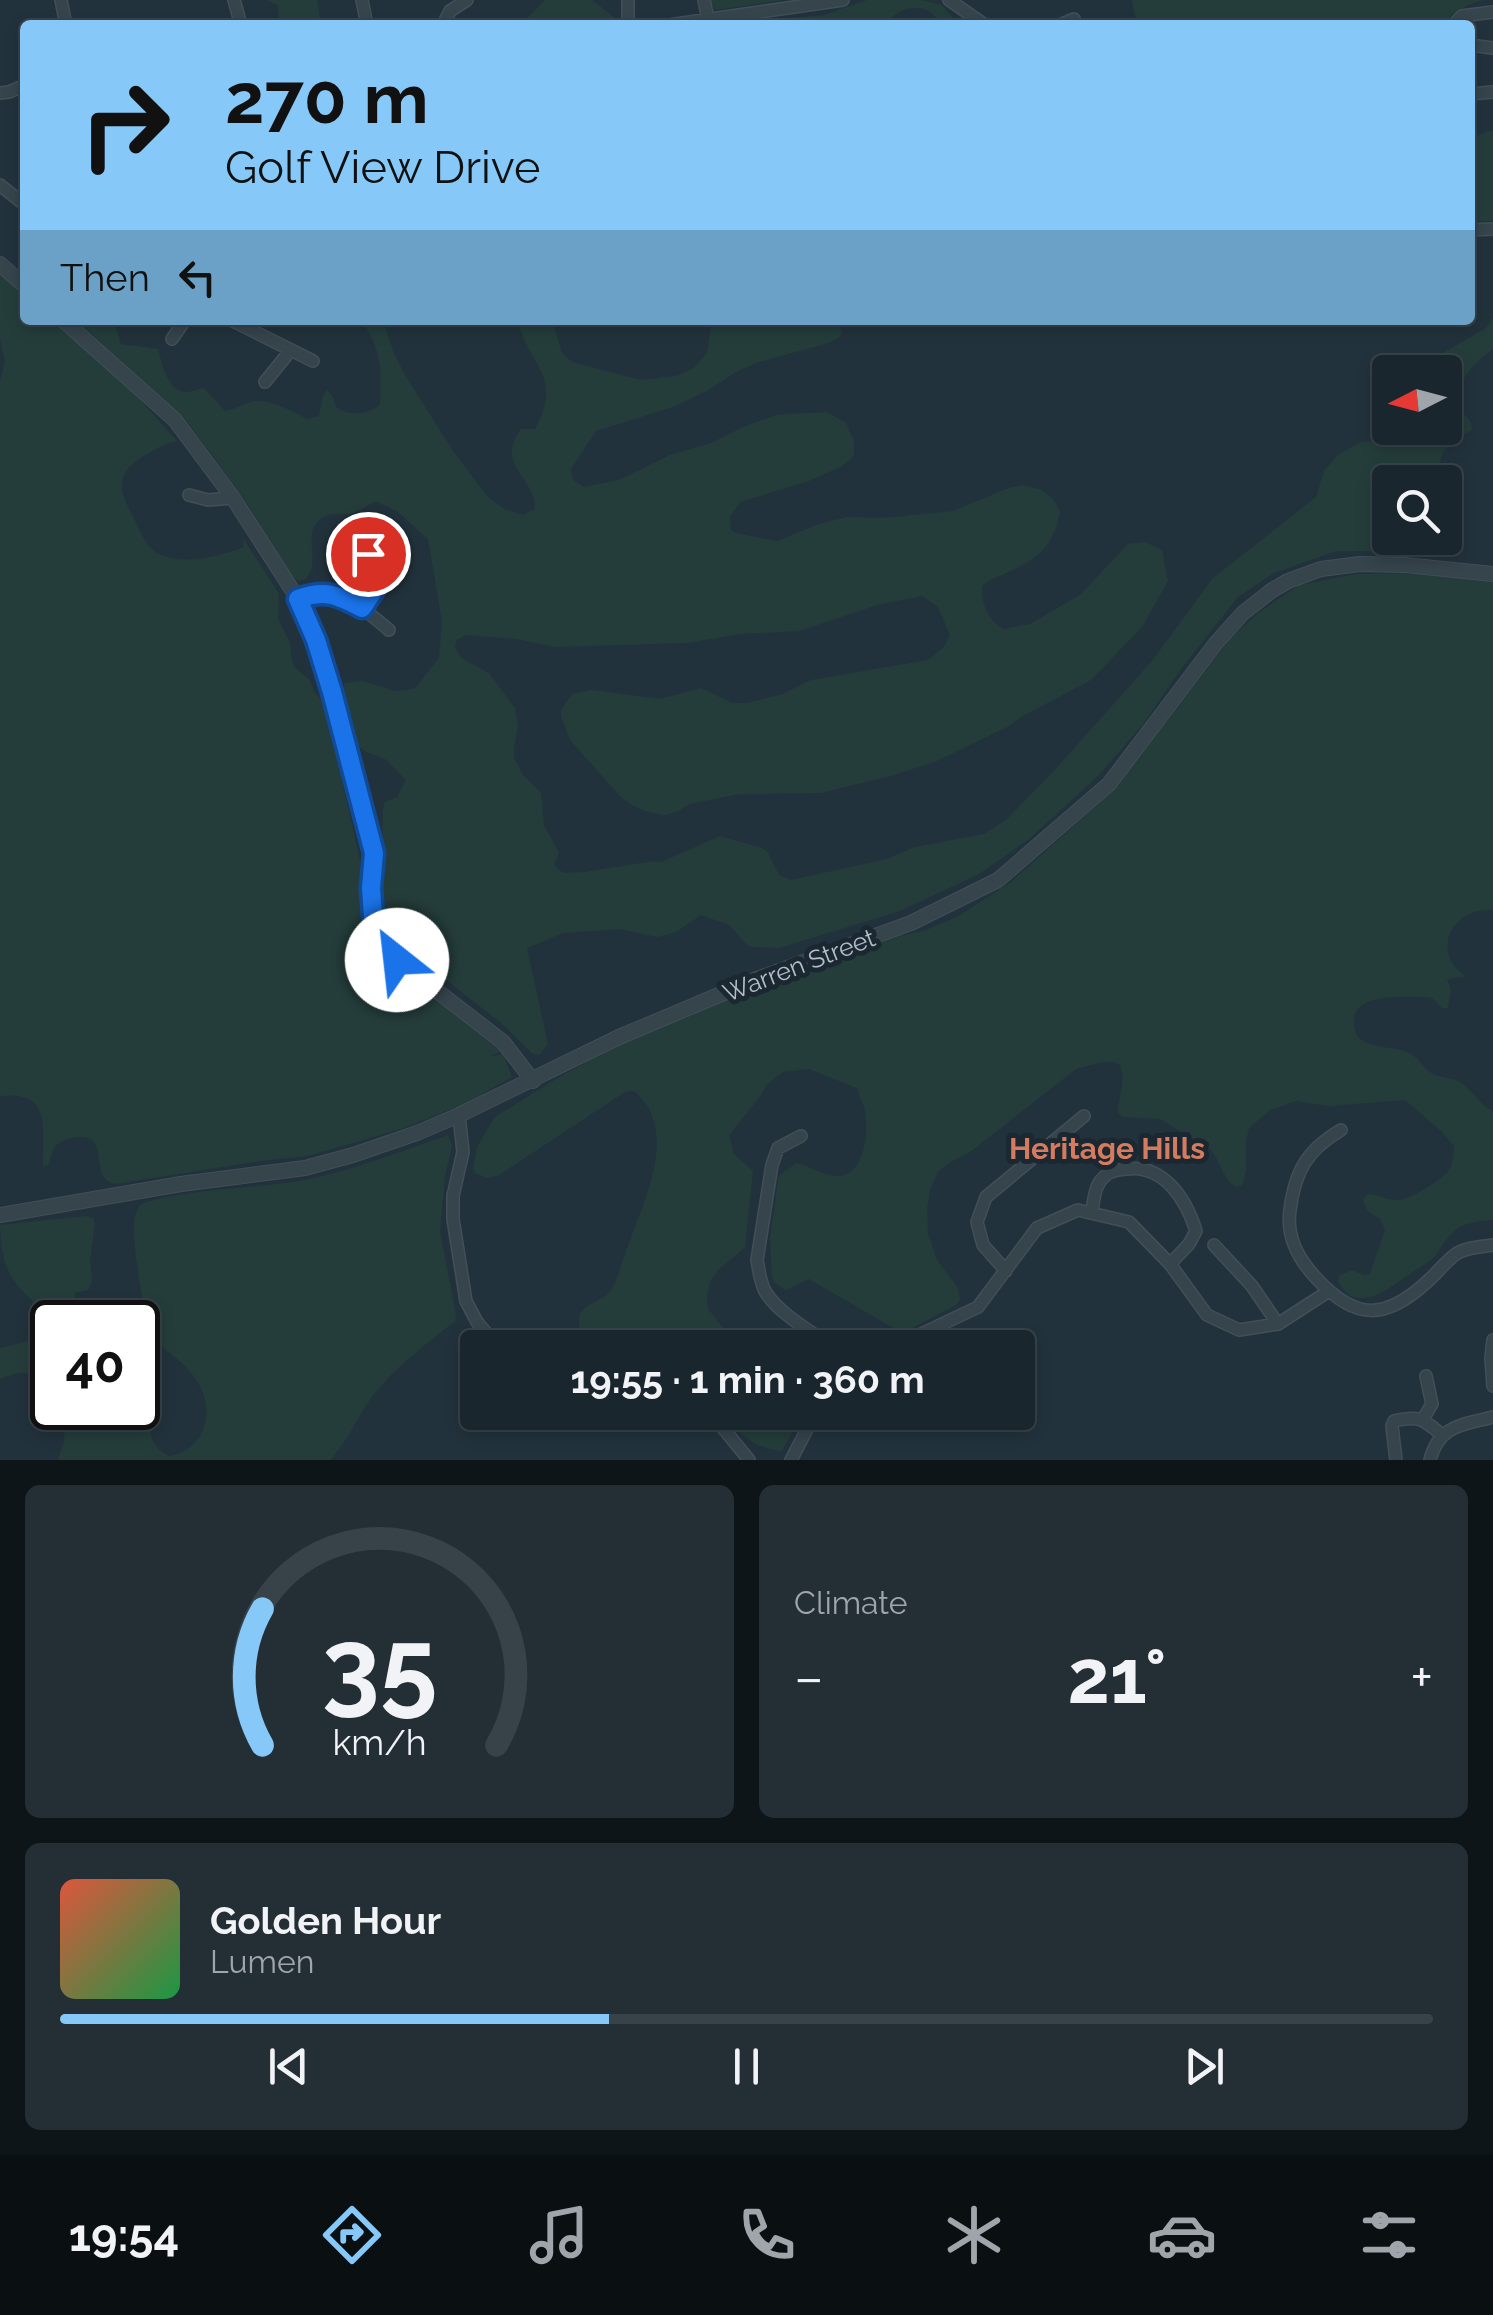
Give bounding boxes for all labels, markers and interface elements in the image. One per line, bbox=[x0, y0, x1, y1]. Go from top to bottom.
text: 270 m bbox=[225, 57, 429, 139]
icon: right bbox=[60, 60, 190, 190]
text: Golf View Drive bbox=[225, 141, 540, 194]
icon: left bbox=[170, 250, 225, 305]
text: Then bbox=[60, 255, 150, 300]
north arrow bbox=[1372, 355, 1462, 445]
map controls bbox=[1372, 355, 1462, 555]
button: search bbox=[1372, 465, 1462, 555]
pin bbox=[326, 512, 411, 597]
icon: arrive bbox=[341, 527, 396, 582]
position arrow bbox=[345, 908, 449, 1012]
street label: Warren Street bbox=[719, 922, 880, 1008]
district label: Heritage Hills bbox=[1009, 1131, 1205, 1166]
speed limit sign: 40 bbox=[30, 1300, 160, 1430]
text: 19:55 · 1 min · 360 m bbox=[570, 1357, 925, 1402]
text: Climate bbox=[794, 1584, 908, 1621]
text: 35 bbox=[322, 1605, 437, 1727]
text: 21° bbox=[1067, 1632, 1166, 1721]
text: − bbox=[794, 1645, 824, 1710]
text: + bbox=[1410, 1645, 1433, 1710]
text: km/h bbox=[332, 1721, 427, 1763]
text: Golden Hour bbox=[210, 1898, 441, 1943]
text: Lumen bbox=[210, 1943, 314, 1980]
icon: previous bbox=[261, 2039, 316, 2094]
icon: pause bbox=[719, 2039, 774, 2094]
icon: next bbox=[1177, 2039, 1232, 2094]
icon: directions bbox=[317, 2200, 387, 2270]
icon: music bbox=[524, 2200, 594, 2270]
icon: phone bbox=[732, 2200, 802, 2270]
icon: climate bbox=[939, 2200, 1009, 2270]
icon: car bbox=[1147, 2200, 1217, 2270]
icon: filters bbox=[1354, 2200, 1424, 2270]
text: 19:54 bbox=[69, 2209, 179, 2262]

